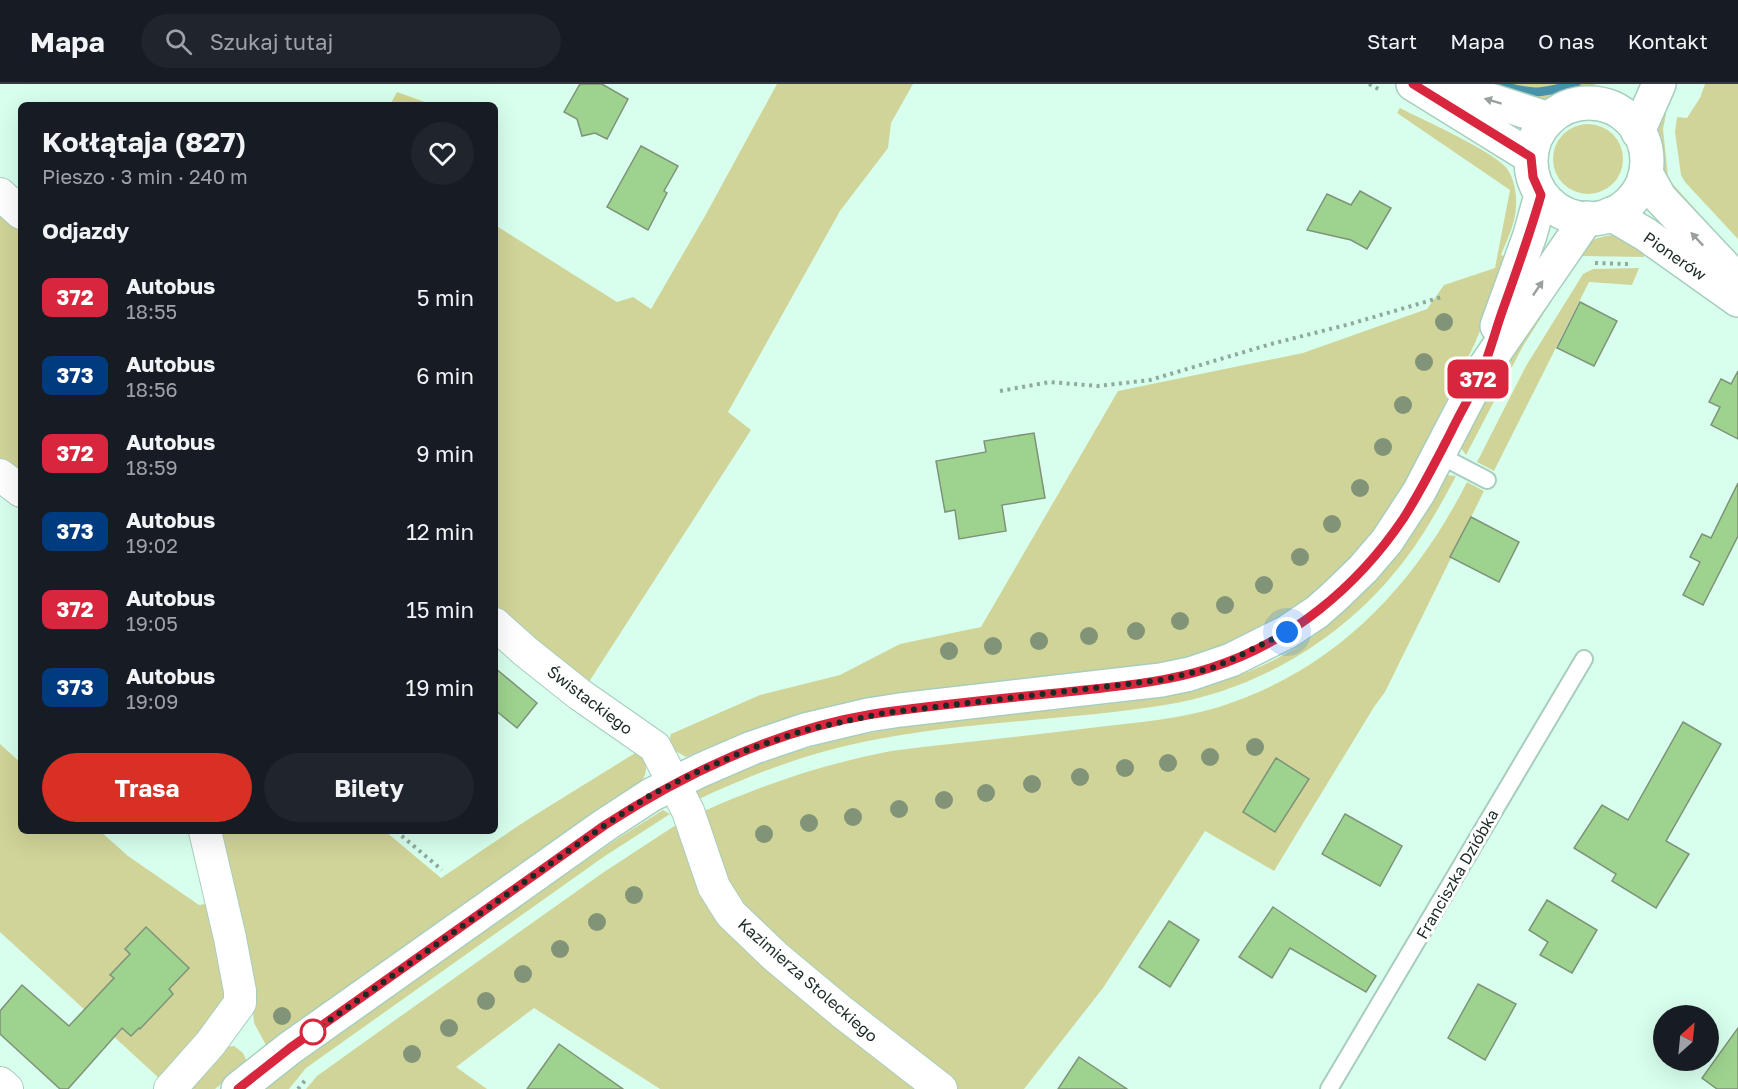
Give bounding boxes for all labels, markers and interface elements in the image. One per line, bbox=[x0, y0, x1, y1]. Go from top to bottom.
search box bbox=[141, 14, 561, 68]
text: Mapa bbox=[30, 25, 105, 58]
icon: search bbox=[162, 25, 195, 58]
text: Szukaj tutaj bbox=[210, 28, 333, 55]
text: Start bbox=[1367, 28, 1417, 54]
text: Mapa bbox=[1450, 28, 1505, 54]
text: O nas bbox=[1538, 28, 1595, 54]
text: Kontakt bbox=[1628, 28, 1708, 54]
one-way arrow bbox=[1484, 96, 1502, 105]
button: heart bbox=[411, 122, 474, 185]
text: Kołłątaja (827) bbox=[42, 125, 246, 158]
text: Pieszo · 3 min · 240 m bbox=[42, 164, 248, 188]
text: Odjazdy bbox=[42, 217, 129, 244]
street label: Pionerów bbox=[1640, 227, 1710, 285]
one-way arrow bbox=[1691, 232, 1705, 246]
text: Autobus bbox=[126, 272, 215, 299]
one-way arrow bbox=[1532, 280, 1544, 296]
text: 372 bbox=[56, 284, 94, 310]
text: 5 min bbox=[417, 284, 474, 311]
text: 18:55 bbox=[126, 299, 177, 323]
text: Autobus bbox=[126, 350, 215, 377]
line badge: 372 bbox=[1444, 360, 1512, 398]
text: 373 bbox=[56, 362, 94, 388]
text: 6 min bbox=[416, 362, 474, 389]
text: 372 bbox=[1459, 366, 1497, 392]
text: 18:56 bbox=[126, 377, 178, 401]
text: Autobus bbox=[126, 428, 215, 455]
text: 372 bbox=[56, 440, 94, 466]
text: 9 min bbox=[416, 440, 474, 467]
text: 18:59 bbox=[126, 455, 178, 479]
text: Autobus bbox=[126, 506, 215, 533]
text: 373 bbox=[56, 518, 94, 544]
text: 12 min bbox=[406, 518, 474, 545]
text: 19:02 bbox=[126, 533, 178, 557]
text: Autobus bbox=[126, 584, 215, 611]
text: 372 bbox=[56, 596, 94, 622]
text: 15 min bbox=[406, 596, 474, 623]
text: 19:05 bbox=[126, 611, 178, 635]
your location bbox=[1272, 617, 1302, 647]
street label: Świstackiego bbox=[543, 661, 637, 739]
text: Autobus bbox=[126, 662, 215, 689]
text: 373 bbox=[56, 674, 94, 700]
text: 19 min bbox=[406, 674, 474, 701]
text: 19:09 bbox=[126, 689, 178, 713]
button: Trasa bbox=[42, 753, 252, 822]
button: Bilety bbox=[264, 753, 474, 822]
street label: Franciszka Dzióbka bbox=[1412, 805, 1502, 943]
street label: Kazimierza Stoleckiego bbox=[734, 914, 882, 1046]
north arrow bbox=[1653, 1005, 1719, 1071]
map controls bbox=[1653, 1005, 1719, 1071]
unlabelled marker bbox=[300, 1019, 326, 1045]

